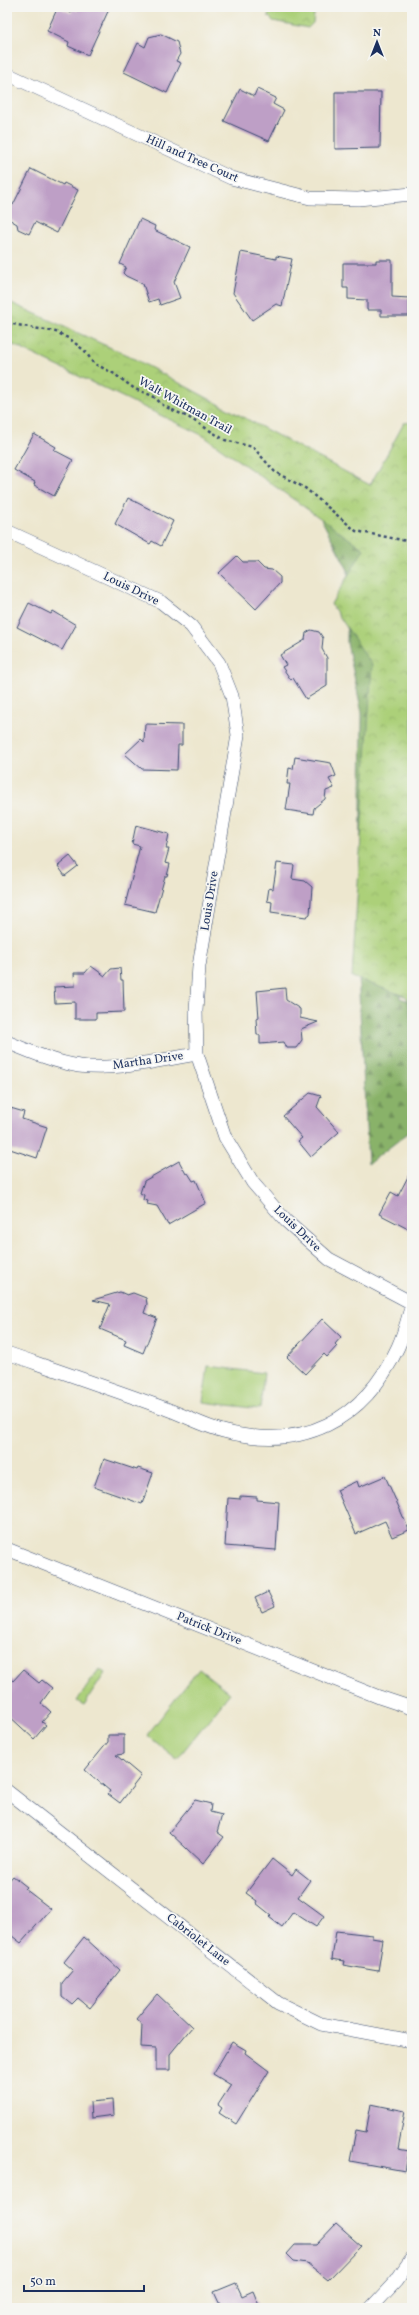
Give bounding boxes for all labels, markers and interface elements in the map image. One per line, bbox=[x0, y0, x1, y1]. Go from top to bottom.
north arrow bbox=[357, 22, 397, 62]
text: N bbox=[373, 26, 381, 41]
street label: Hill and Tree Court bbox=[143, 131, 241, 187]
street label: Walt Whitman Trail bbox=[135, 374, 235, 439]
street label: Louis Drive bbox=[100, 569, 162, 610]
street label: Louis Drive bbox=[197, 870, 223, 932]
street label: Martha Drive bbox=[112, 1048, 185, 1074]
street label: Louis Drive bbox=[270, 1202, 324, 1256]
street label: Patrick Drive bbox=[174, 1609, 244, 1649]
street label: Cabriolet Lane bbox=[163, 1910, 233, 1970]
scale bar bbox=[24, 2267, 144, 2293]
text: 50 m bbox=[30, 2274, 56, 2290]

